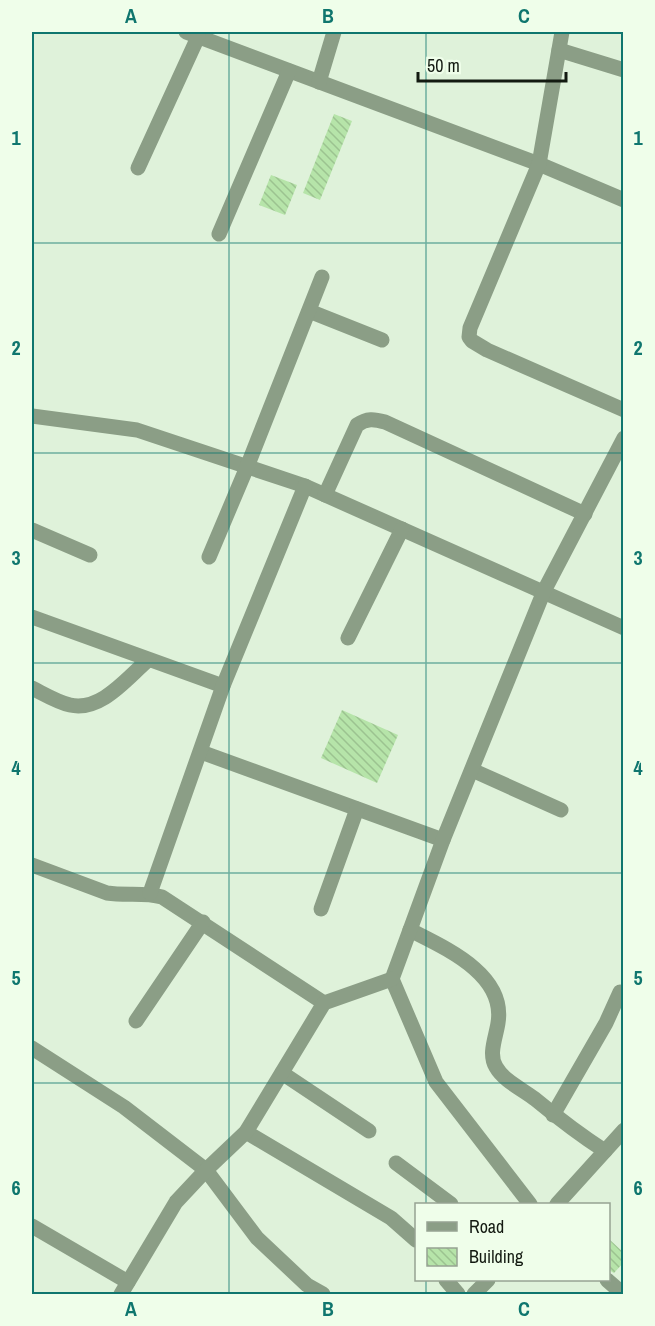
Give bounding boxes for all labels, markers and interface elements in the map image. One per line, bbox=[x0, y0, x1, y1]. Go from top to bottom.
text: A bbox=[125, 2, 137, 29]
text: B bbox=[322, 2, 334, 29]
text: C bbox=[518, 2, 530, 29]
scale bar bbox=[418, 45, 566, 83]
text: 50 m bbox=[427, 53, 460, 78]
text: 1 bbox=[11, 124, 21, 151]
text: 1 bbox=[633, 124, 643, 151]
text: 2 bbox=[11, 334, 21, 361]
text: 2 bbox=[633, 334, 643, 361]
text: 3 bbox=[11, 544, 21, 571]
text: 3 bbox=[633, 544, 643, 571]
text: 4 bbox=[11, 754, 21, 781]
text: 4 bbox=[633, 754, 643, 781]
text: 5 bbox=[11, 964, 21, 991]
text: 5 bbox=[633, 964, 643, 991]
text: 6 bbox=[11, 1174, 21, 1201]
text: 6 bbox=[633, 1174, 643, 1201]
legend bbox=[415, 1203, 610, 1281]
text: Road bbox=[469, 1214, 504, 1239]
text: Building bbox=[469, 1244, 524, 1269]
text: A bbox=[125, 1295, 137, 1322]
text: B bbox=[322, 1295, 334, 1322]
text: C bbox=[518, 1295, 530, 1322]

